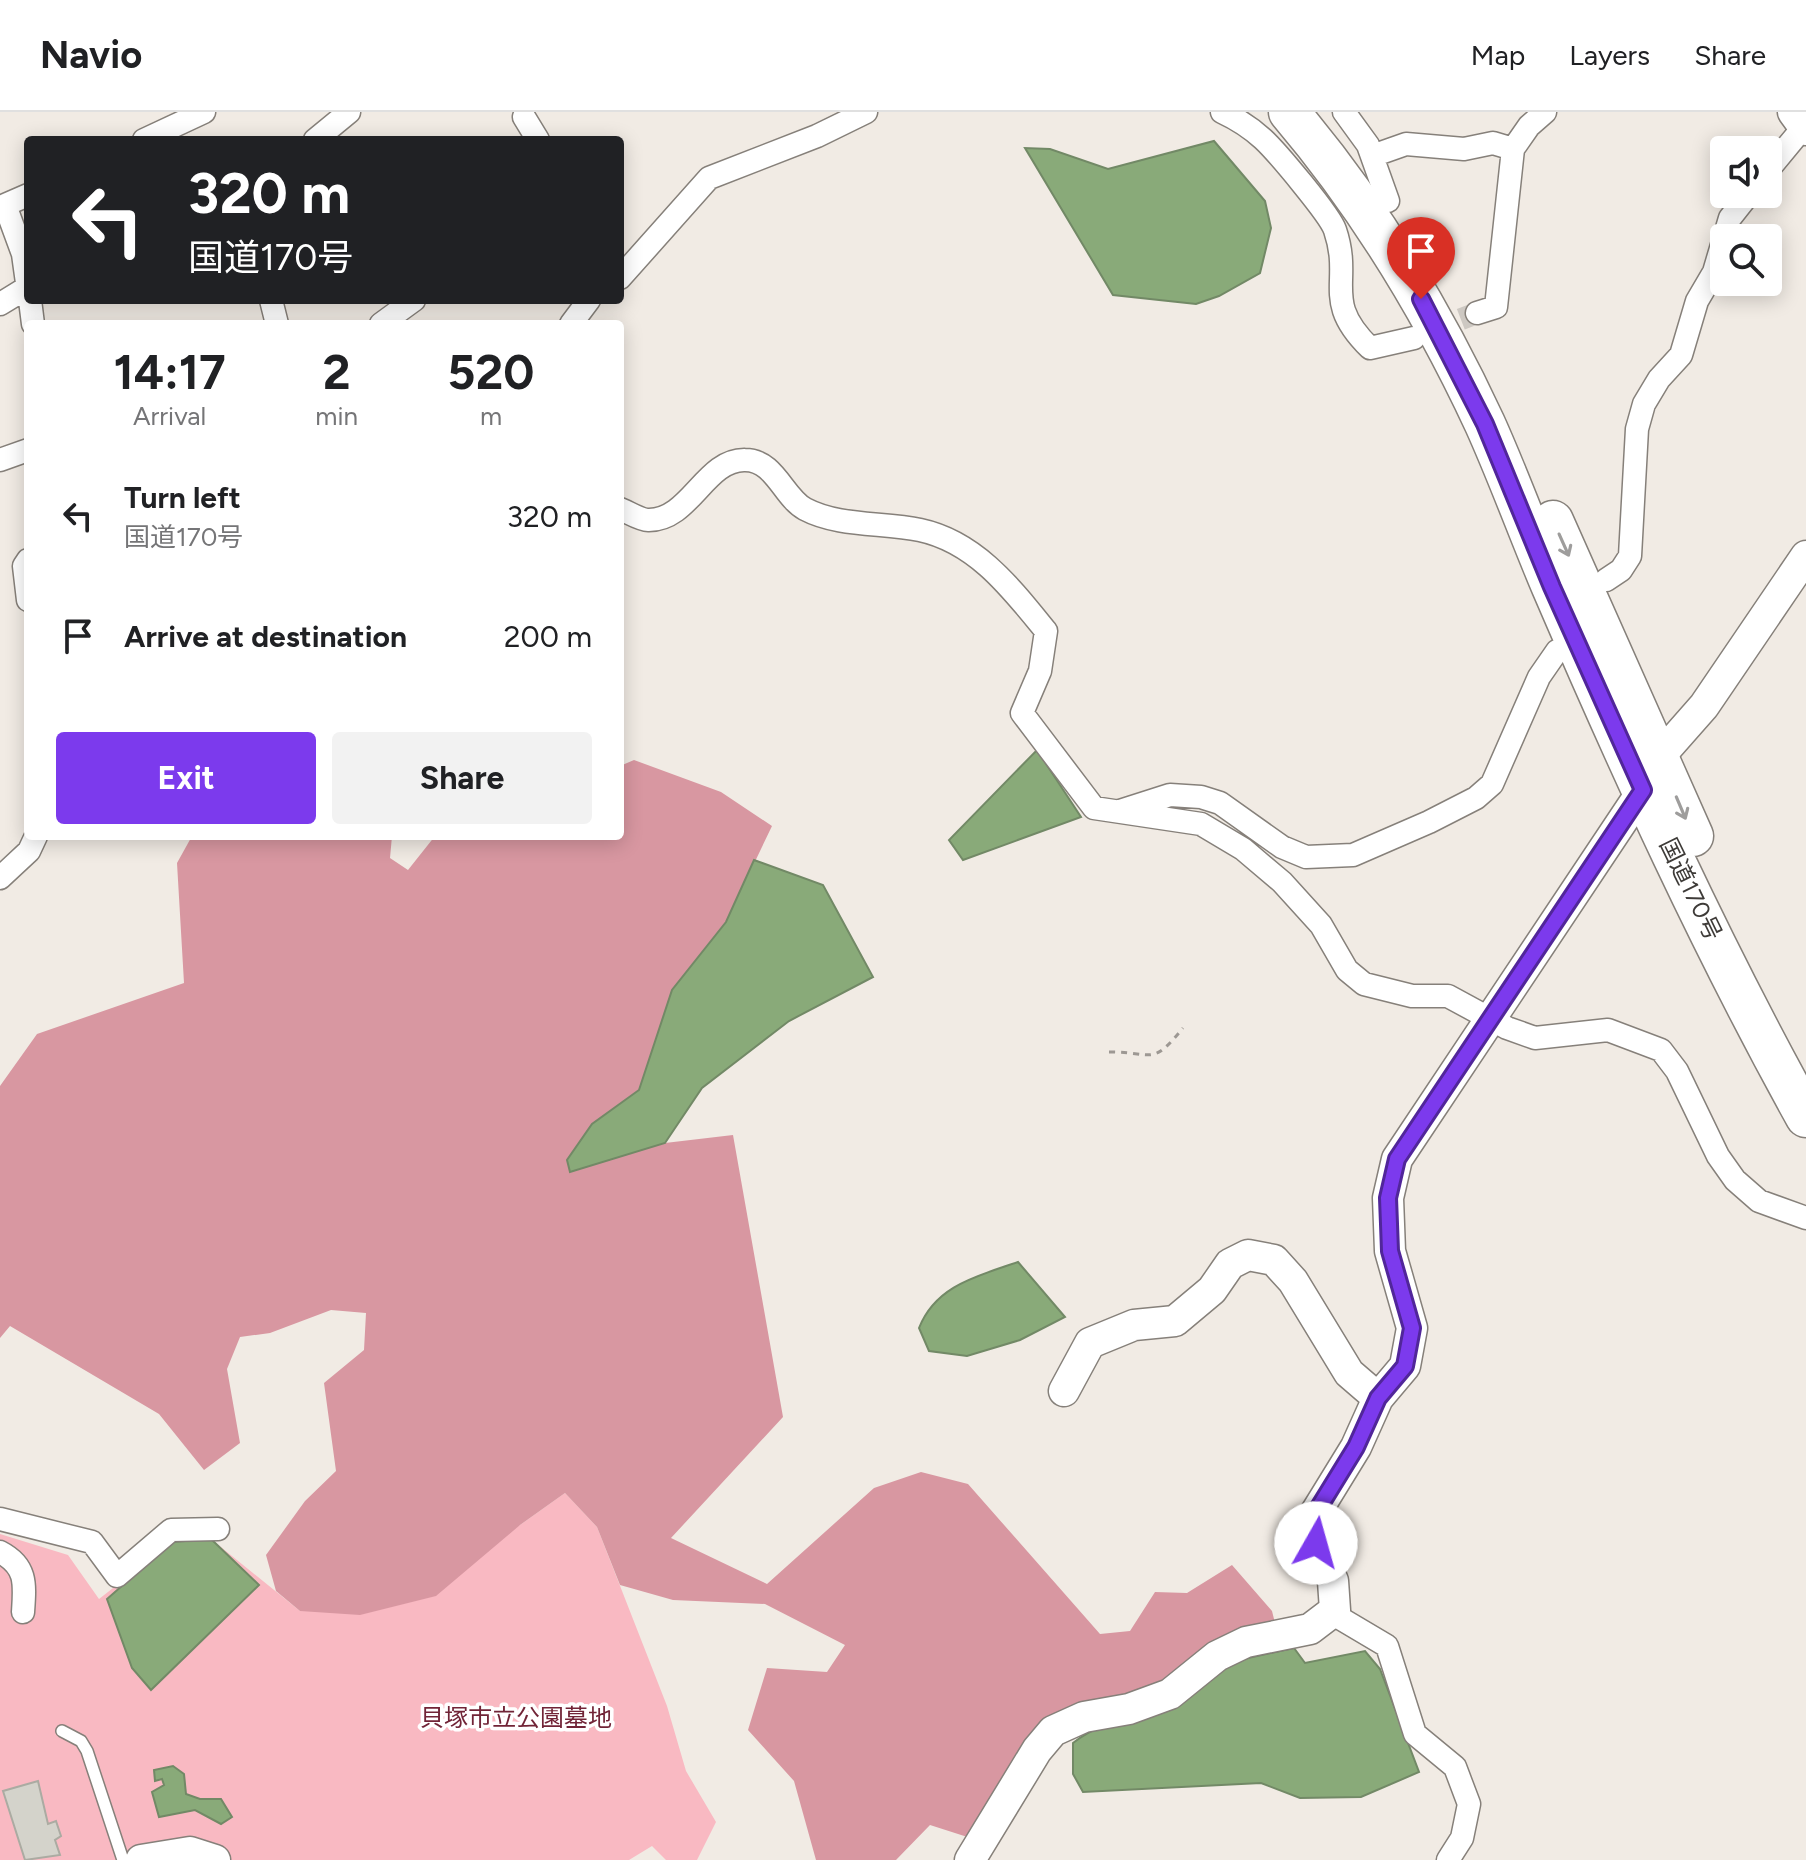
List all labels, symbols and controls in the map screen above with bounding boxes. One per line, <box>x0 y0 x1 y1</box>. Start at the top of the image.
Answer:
text: Navio <box>40 32 142 78</box>
text: Map <box>1471 38 1525 72</box>
text: Layers <box>1569 38 1650 72</box>
text: Share <box>1694 38 1766 72</box>
map controls <box>1710 136 1782 296</box>
button: sound <box>1710 136 1782 208</box>
text: 320 m <box>188 160 350 227</box>
icon: left <box>56 168 160 272</box>
pin <box>1387 217 1455 299</box>
button: search <box>1710 224 1782 296</box>
icon: arrive <box>1399 229 1443 273</box>
text: 国道170号 <box>188 236 353 279</box>
text: 14:17 <box>114 343 226 401</box>
text: 2 <box>323 343 351 401</box>
text: 520 <box>448 343 534 401</box>
text: Arrival <box>133 400 206 432</box>
text: min <box>315 400 358 432</box>
text: m <box>480 400 502 432</box>
text: Turn left <box>124 479 241 516</box>
icon: left <box>56 494 100 538</box>
text: 320 m <box>507 498 592 535</box>
text: 国道170号 <box>124 521 243 553</box>
one-way arrow <box>1557 533 1572 557</box>
icon: arrive <box>56 614 100 658</box>
text: Arrive at destination <box>124 618 407 655</box>
text: 200 m <box>504 618 592 655</box>
button: Exit <box>56 732 316 824</box>
button: Share <box>332 732 592 824</box>
one-way arrow <box>1675 795 1690 820</box>
street label: 国道170号 <box>1654 833 1728 945</box>
position arrow <box>1274 1501 1358 1585</box>
park label: 貝塚市立公園墓地 <box>420 1703 612 1732</box>

